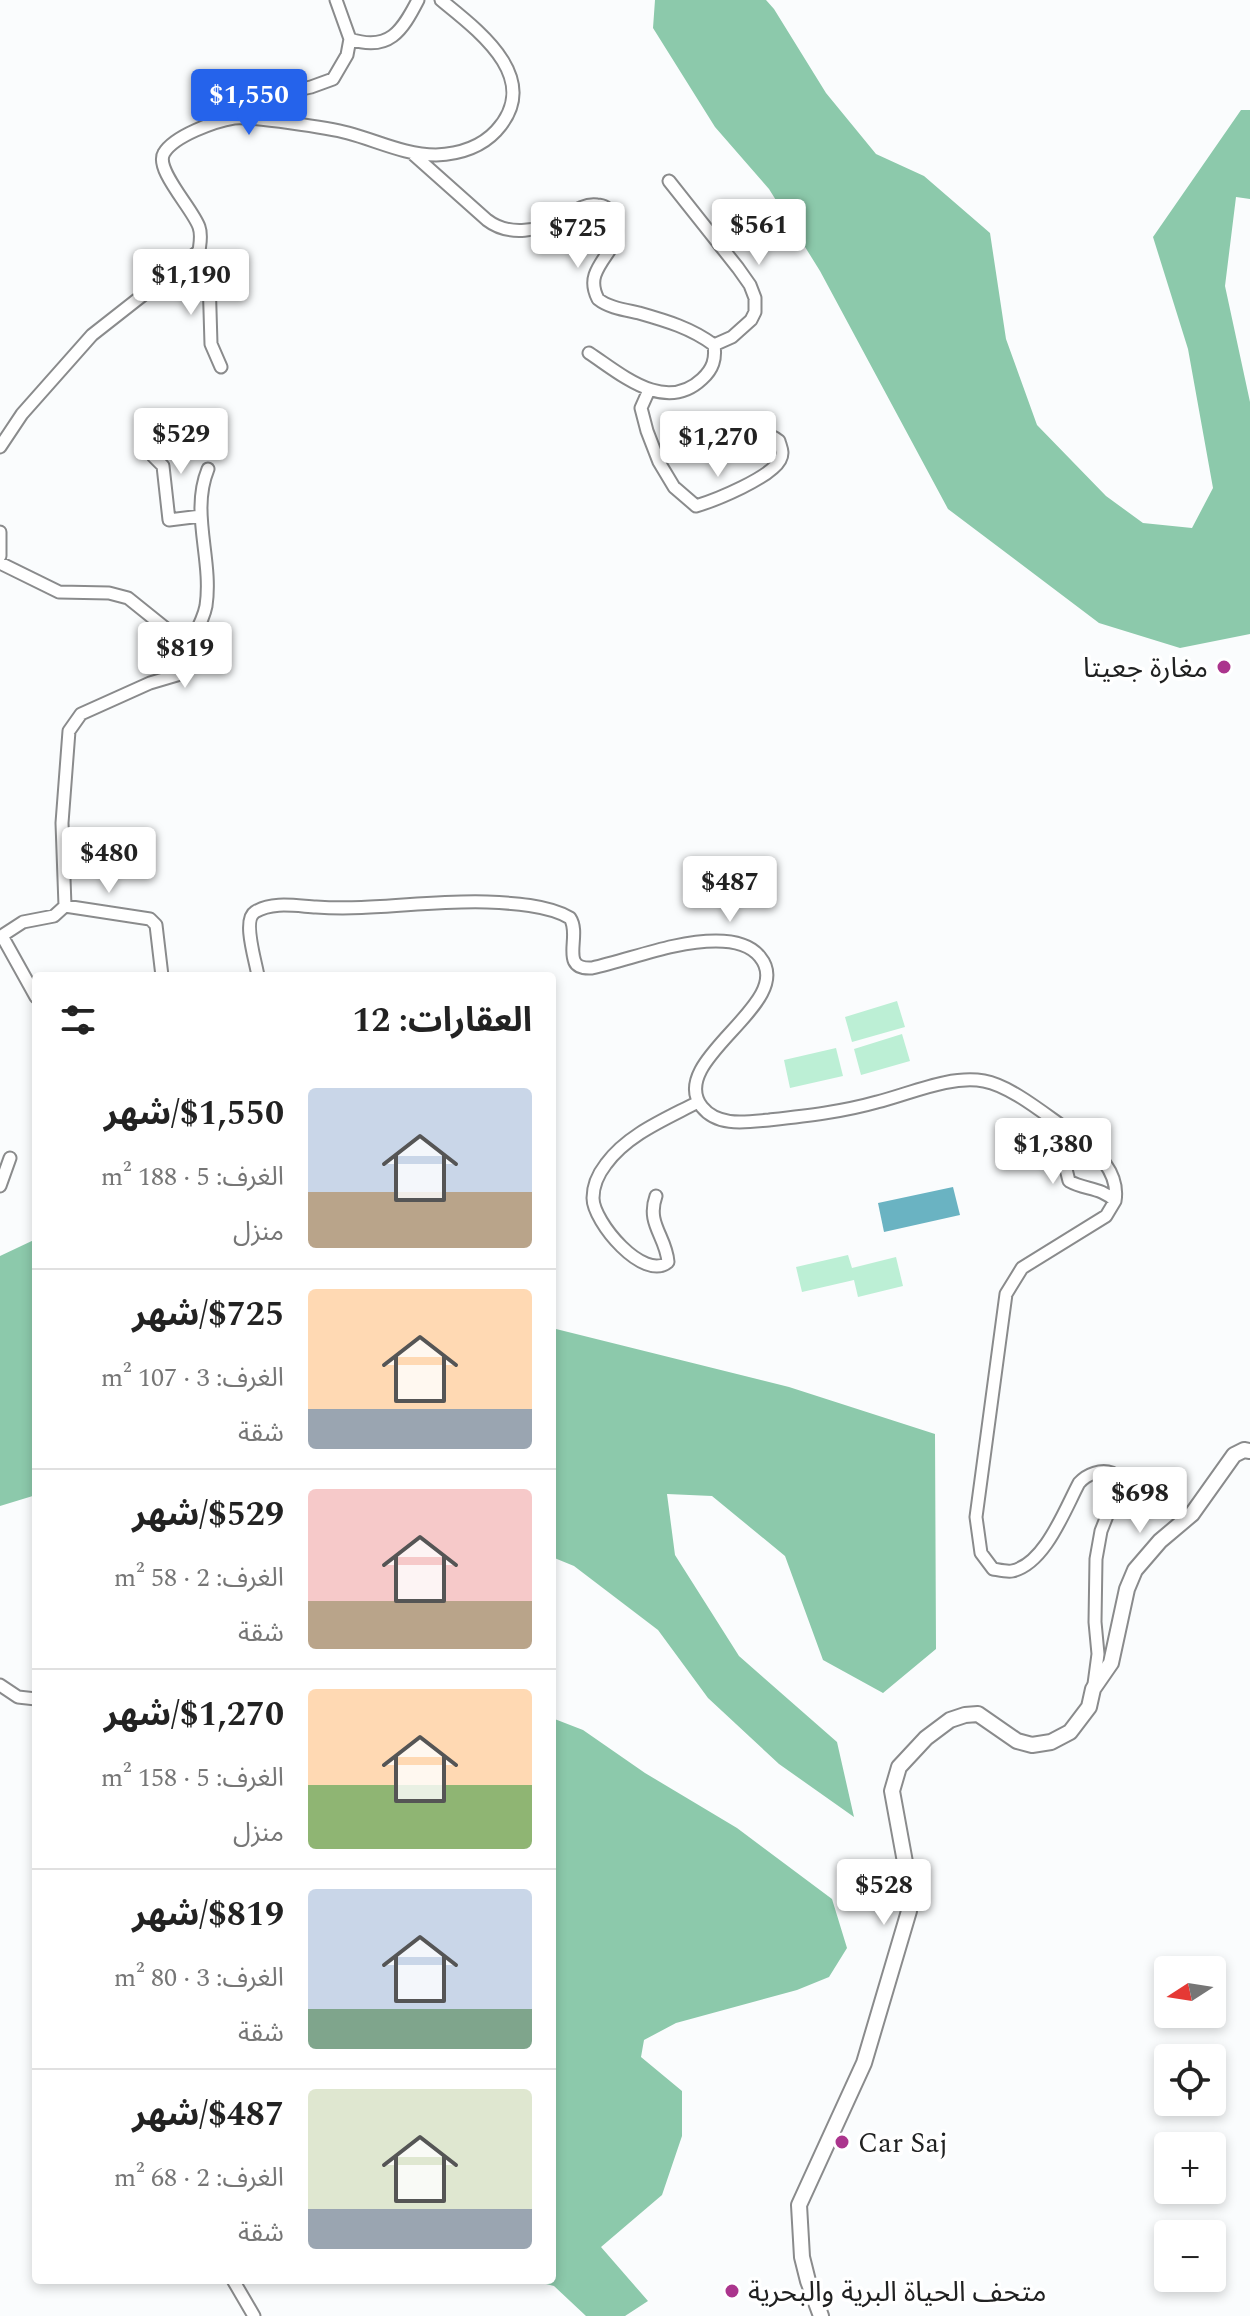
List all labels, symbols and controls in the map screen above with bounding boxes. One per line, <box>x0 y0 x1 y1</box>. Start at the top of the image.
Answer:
pin: $1,550 <box>184 69 314 137</box>
text: $1,550 <box>209 75 289 115</box>
pin: $561 <box>712 199 806 267</box>
pin: $725 <box>531 202 625 270</box>
text: $561 <box>730 205 788 245</box>
text: $725 <box>549 208 607 248</box>
pin: $1,190 <box>126 249 256 317</box>
text: $1,190 <box>151 255 231 295</box>
pin: $529 <box>134 408 228 476</box>
pin: $1,270 <box>653 411 783 479</box>
text: $529 <box>152 414 210 454</box>
text: $1,270 <box>678 417 758 457</box>
pin: $819 <box>138 622 232 690</box>
text: $819 <box>156 628 214 668</box>
place label: مغارة جعيتا <box>1083 647 1208 690</box>
marker: مغارة جعيتا <box>1215 658 1233 676</box>
pin: $480 <box>62 827 156 895</box>
text: $480 <box>80 833 138 873</box>
pin: $487 <box>683 856 777 924</box>
text: $487 <box>701 862 759 902</box>
text: العقارات: 12 <box>352 995 532 1047</box>
icon: filters <box>56 998 100 1042</box>
text: $1,550/شهر <box>104 1088 284 1140</box>
pin: $1,380 <box>988 1118 1118 1186</box>
icon: home <box>372 1120 468 1216</box>
text: $1,380 <box>1013 1124 1093 1164</box>
text: الغرف: 5 · 188 m² <box>101 1157 284 1197</box>
text: منزل <box>233 1212 284 1252</box>
text: $725/شهر <box>132 1289 284 1341</box>
icon: home <box>372 1321 468 1417</box>
text: الغرف: 3 · 107 m² <box>101 1358 284 1398</box>
text: شقة <box>238 1413 284 1453</box>
pin: $698 <box>1093 1467 1187 1535</box>
text: $698 <box>1111 1473 1169 1513</box>
text: $529/شهر <box>132 1489 284 1541</box>
icon: home <box>372 1521 468 1617</box>
text: الغرف: 2 · 58 m² <box>114 1558 284 1598</box>
text: شقة <box>238 1613 284 1653</box>
text: $1,270/شهر <box>104 1689 284 1741</box>
icon: home <box>372 1721 468 1817</box>
text: الغرف: 5 · 158 m² <box>101 1758 284 1798</box>
text: منزل <box>233 1813 284 1853</box>
pin: $528 <box>837 1859 931 1927</box>
text: $528 <box>855 1865 913 1905</box>
text: $819/شهر <box>132 1889 284 1941</box>
icon: home <box>372 1921 468 2017</box>
north arrow <box>1154 1956 1226 2028</box>
map controls <box>1154 1956 1226 2292</box>
text: الغرف: 3 · 80 m² <box>114 1958 284 1998</box>
text: شقة <box>238 2013 284 2053</box>
button: locate <box>1154 2044 1226 2116</box>
text: $487/شهر <box>132 2089 284 2141</box>
icon: home <box>372 2121 468 2217</box>
place label: Car Saj <box>858 2122 948 2165</box>
button: + <box>1154 2132 1226 2204</box>
marker: Car Saj <box>833 2133 851 2151</box>
text: الغرف: 2 · 68 m² <box>114 2158 284 2198</box>
text: شقة <box>238 2213 284 2253</box>
button: − <box>1154 2220 1226 2292</box>
place label: متحف الحياة البرية والبحرية <box>748 2271 1046 2314</box>
marker: متحف الحياة البرية والبحرية <box>723 2282 741 2300</box>

